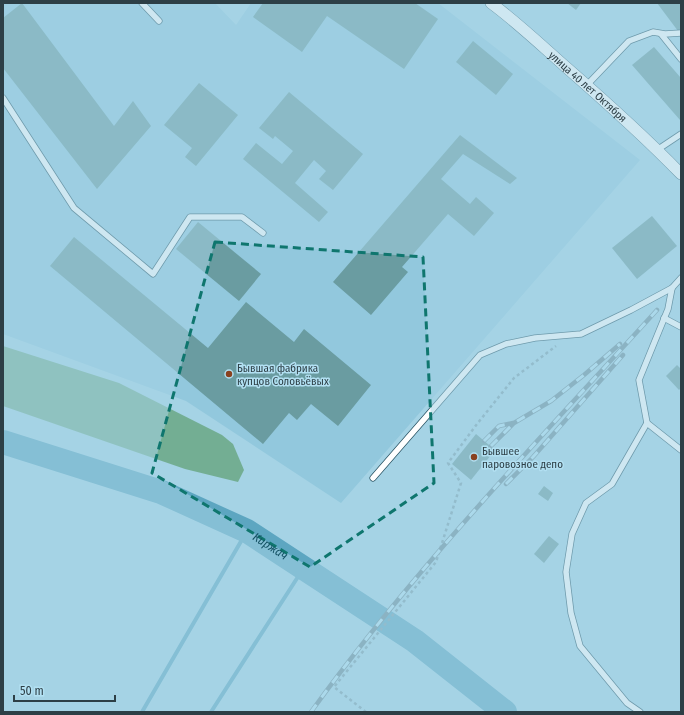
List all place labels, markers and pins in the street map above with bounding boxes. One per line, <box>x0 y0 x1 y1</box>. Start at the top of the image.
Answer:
place label: Бывшая фабрика купцов Соловьёвых <box>237 362 329 388</box>
marker: Бывшая фабрика купцов Соловьёвых <box>224 369 234 379</box>
place label: Бывшее паровозное депо <box>482 445 563 471</box>
marker: Бывшее паровозное депо <box>469 452 479 462</box>

